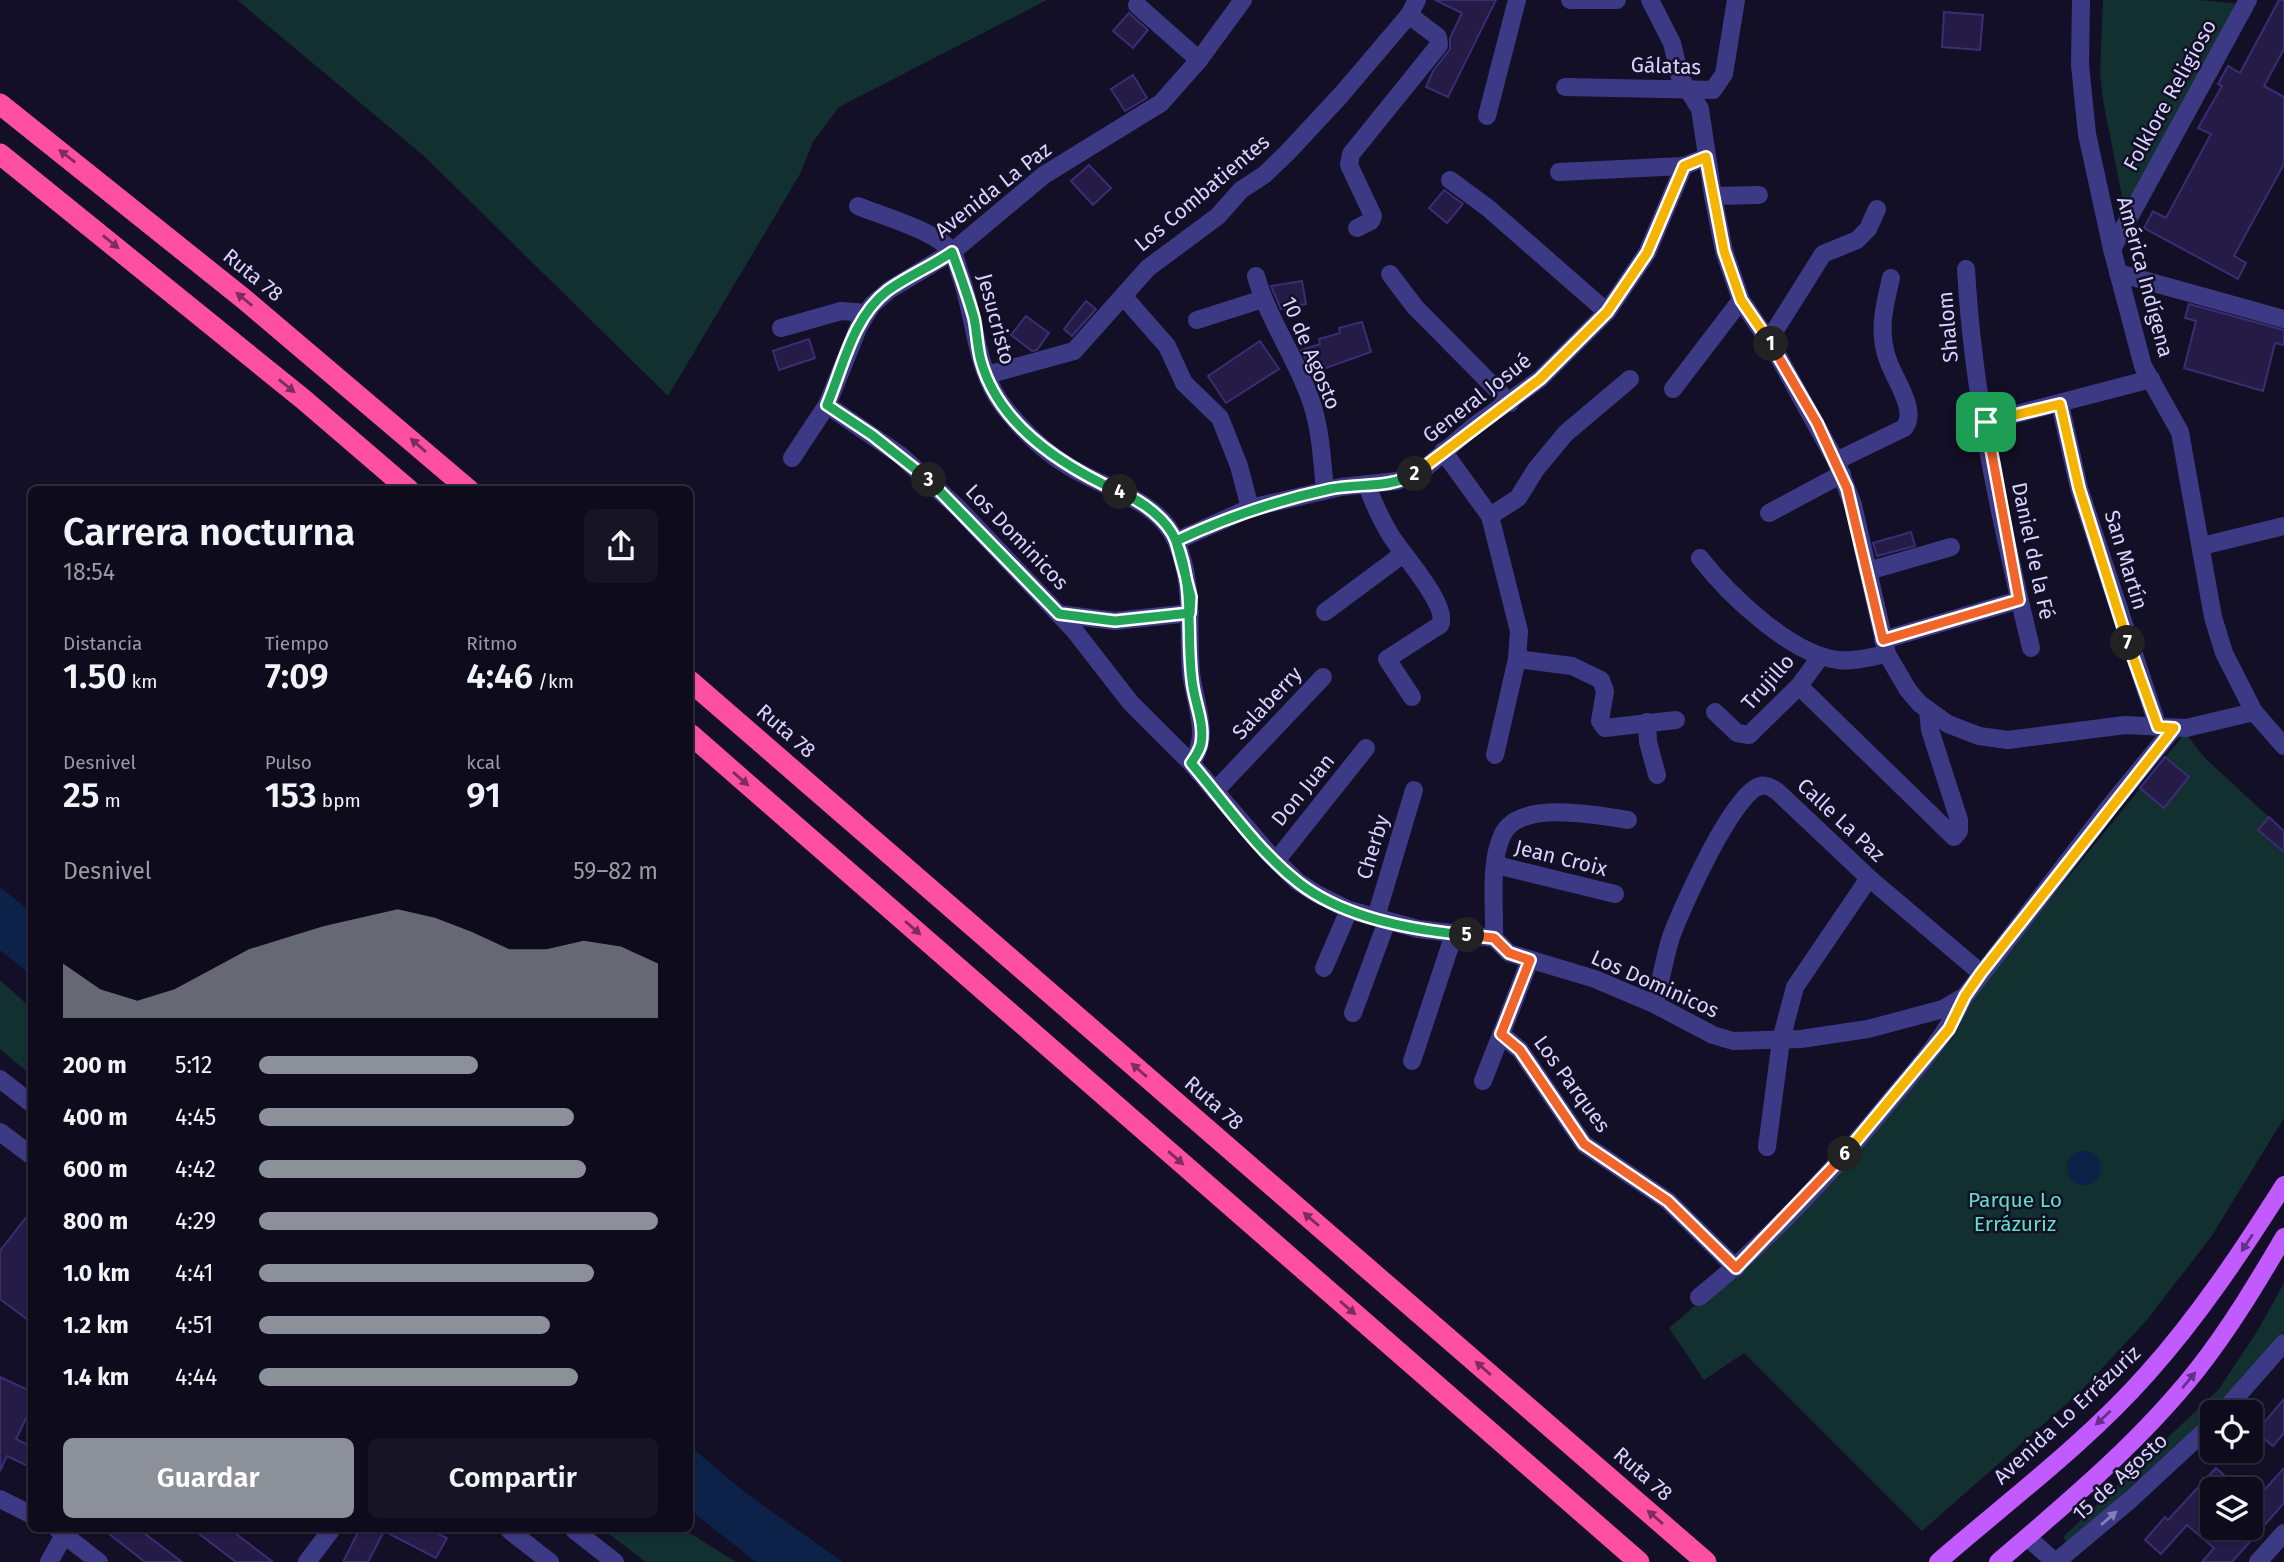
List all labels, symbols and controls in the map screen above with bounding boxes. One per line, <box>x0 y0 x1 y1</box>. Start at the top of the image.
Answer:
street label: Folklore Religioso <box>2118 15 2222 175</box>
street label: Gálatas <box>1630 52 1702 80</box>
street label: Los Combatientes <box>1129 129 1275 257</box>
street label: Avenida La Paz <box>930 137 1056 243</box>
one-way arrow <box>58 149 76 164</box>
street label: América Indígena <box>2111 194 2179 360</box>
one-way arrow <box>103 234 120 249</box>
street label: Ruta 78 <box>218 243 288 307</box>
street label: Jesucristo <box>971 271 1021 367</box>
street label: Shalom <box>1932 290 1964 364</box>
one-way arrow <box>235 291 253 306</box>
street label: 10 de Agosto <box>1276 293 1346 413</box>
pin: 1 <box>1754 326 1788 362</box>
text: 1 <box>1766 332 1775 355</box>
street label: General Josué <box>1417 347 1537 449</box>
one-way arrow <box>279 378 296 393</box>
pin <box>1956 392 2016 452</box>
icon: arrive <box>1967 403 2005 441</box>
one-way arrow <box>409 438 426 453</box>
pin: 2 <box>1398 456 1432 491</box>
pin: 3 <box>912 462 946 498</box>
text: 2 <box>1410 462 1419 485</box>
text: 3 <box>924 468 933 491</box>
pin: 4 <box>1102 475 1138 510</box>
street label: Los Dominicos <box>960 479 1074 596</box>
text: 4 <box>1114 480 1125 503</box>
street label: Daniel de la Fé <box>2006 480 2060 622</box>
street label: San Martín <box>2099 507 2153 613</box>
text: Carrera nocturna <box>63 509 355 555</box>
button: share <box>584 509 658 583</box>
text: 18:54 <box>63 558 115 586</box>
pin: 7 <box>2110 626 2146 660</box>
text: 7 <box>2123 631 2132 654</box>
text: Distancia <box>63 632 142 655</box>
text: Tiempo <box>265 632 329 655</box>
text: Ritmo <box>466 632 517 655</box>
street label: Trujillo <box>1736 648 1800 716</box>
text: 1.50 <box>63 655 126 697</box>
text: 7:09 <box>265 655 328 697</box>
text: 4:46 <box>466 655 533 697</box>
street label: Salaberry <box>1227 661 1308 745</box>
text: km <box>126 670 157 693</box>
text: /km <box>533 670 574 693</box>
street label: Ruta 78 <box>751 698 821 764</box>
street label: Don Juan <box>1266 748 1340 832</box>
text: Desnivel <box>63 751 136 774</box>
text: Pulso <box>265 751 312 774</box>
text: kcal <box>466 751 501 774</box>
one-way arrow <box>732 771 750 787</box>
street label: Calle La Paz <box>1792 773 1890 867</box>
text: 25 <box>63 774 99 816</box>
text: 153 <box>265 774 317 816</box>
text: 91 <box>466 774 501 816</box>
text: m <box>99 789 121 812</box>
text: bpm <box>317 789 361 812</box>
street label: Cherby <box>1351 811 1395 882</box>
street label: Jean Croix <box>1512 834 1611 882</box>
text: Desnivel <box>63 857 152 885</box>
text: 59–82 m <box>573 857 658 885</box>
pin: 5 <box>1450 918 1484 953</box>
one-way arrow <box>904 920 921 935</box>
text: 5 <box>1461 923 1472 946</box>
street label: Los Dominicos <box>1587 944 1723 1024</box>
street label: Los Parques <box>1528 1030 1616 1138</box>
text: 200 m <box>63 1051 127 1079</box>
text: 5:12 <box>175 1051 212 1079</box>
one-way arrow <box>1130 1062 1148 1078</box>
street label: Ruta 78 <box>1179 1070 1249 1136</box>
text: 400 m <box>63 1103 128 1131</box>
text: 4:45 <box>175 1103 216 1131</box>
pin: 6 <box>1828 1136 1862 1172</box>
text: 6 <box>1839 1142 1850 1165</box>
one-way arrow <box>1168 1150 1185 1165</box>
text: 600 m <box>63 1155 128 1183</box>
text: 4:42 <box>175 1155 216 1183</box>
park label: Parque Lo Errázuriz <box>1968 1187 2062 1237</box>
text: 800 m <box>63 1207 128 1235</box>
text: 4:29 <box>175 1207 216 1235</box>
one-way arrow <box>1302 1211 1320 1227</box>
one-way arrow <box>2241 1233 2254 1252</box>
text: 1.0 km <box>63 1259 130 1287</box>
text: 4:41 <box>175 1259 214 1287</box>
one-way arrow <box>1339 1300 1356 1315</box>
text: 1.2 km <box>63 1311 129 1339</box>
text: 4:51 <box>175 1311 213 1339</box>
street label: Avenida Lo Errázuriz <box>1988 1340 2146 1490</box>
one-way arrow <box>1474 1360 1492 1376</box>
text: 1.4 km <box>63 1363 129 1391</box>
text: 4:44 <box>175 1363 217 1391</box>
one-way arrow <box>2181 1371 2196 1388</box>
map controls <box>2200 1400 2263 1540</box>
button: locate <box>2200 1400 2263 1463</box>
one-way arrow <box>2094 1410 2112 1426</box>
street label: 15 de Agosto <box>2067 1428 2173 1526</box>
button: Guardar <box>63 1438 354 1518</box>
button: Compartir <box>368 1438 658 1518</box>
street label: Ruta 78 <box>1608 1441 1678 1507</box>
button: layers <box>2200 1477 2263 1540</box>
one-way arrow <box>1646 1509 1664 1525</box>
one-way arrow <box>2100 1511 2117 1526</box>

